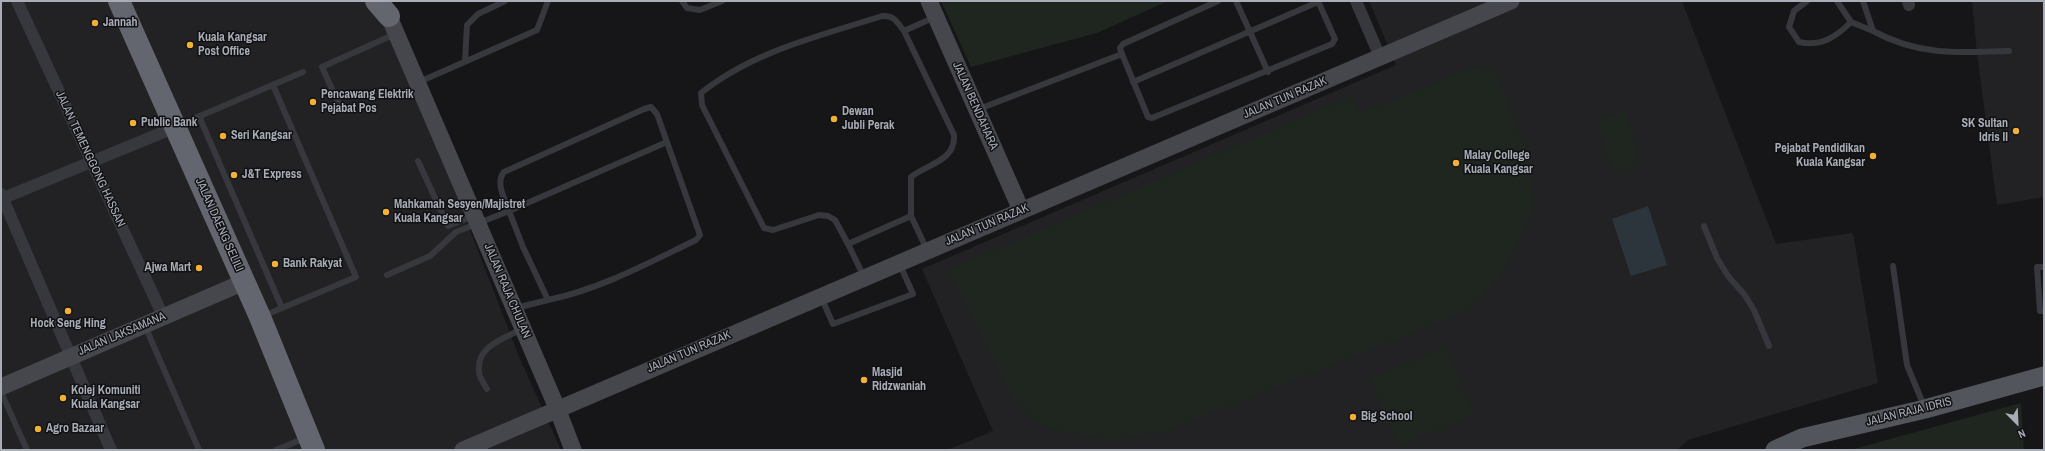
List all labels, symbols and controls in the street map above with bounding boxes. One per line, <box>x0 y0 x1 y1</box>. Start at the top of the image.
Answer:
place label: Jannah <box>103 16 137 30</box>
marker: Jannah <box>90 18 100 28</box>
place label: Kuala Kangsar Post Office <box>198 31 267 59</box>
marker: Kuala Kangsar Post Office <box>185 40 195 50</box>
street label: JALAN BENDAHARA <box>949 60 1001 152</box>
street label: JALAN TUN RAZAK <box>1241 74 1329 122</box>
place label: Pencawang Elektrik Pejabat Pos <box>321 88 413 116</box>
street label: JALAN TEMENGGONG HASSAN <box>52 89 128 229</box>
marker: Pencawang Elektrik Pejabat Pos <box>308 97 318 107</box>
place label: Dewan Jubli Perak <box>842 105 895 133</box>
marker: Dewan Jubli Perak <box>829 114 839 124</box>
place label: Public Bank <box>141 116 197 130</box>
place label: SK Sultan Idris II <box>1962 117 2008 145</box>
marker: Public Bank <box>128 118 138 128</box>
marker: SK Sultan Idris II <box>2011 126 2021 136</box>
place label: Seri Kangsar <box>231 129 292 143</box>
marker: Seri Kangsar <box>218 131 228 141</box>
place label: Pejabat Pendidikan Kuala Kangsar <box>1775 142 1865 170</box>
place label: Malay College Kuala Kangsar <box>1464 149 1533 177</box>
marker: Pejabat Pendidikan Kuala Kangsar <box>1868 151 1878 161</box>
marker: Malay College Kuala Kangsar <box>1451 158 1461 168</box>
place label: J&T Express <box>242 168 302 182</box>
marker: J&T Express <box>229 170 239 180</box>
street label: JALAN DAENG SELILI <box>192 176 246 274</box>
place label: Mahkamah Sesyen/Majistret Kuala Kangsar <box>394 198 525 226</box>
street label: JALAN TUN RAZAK <box>943 201 1031 249</box>
marker: Mahkamah Sesyen/Majistret Kuala Kangsar <box>381 207 391 217</box>
street label: JALAN RAJA CHULAN <box>481 241 533 341</box>
place label: Bank Rakyat <box>283 257 342 271</box>
marker: Bank Rakyat <box>270 259 280 269</box>
place label: Ajwa Mart <box>145 261 191 275</box>
marker: Ajwa Mart <box>194 263 204 273</box>
marker: Hock Seng Hing <box>63 306 73 316</box>
street label: JALAN LAKSAMANA <box>76 309 168 359</box>
place label: Hock Seng Hing <box>30 317 106 331</box>
street label: JALAN TUN RAZAK <box>645 328 733 376</box>
place label: Masjid Ridzwaniah <box>872 366 926 394</box>
marker: Masjid Ridzwaniah <box>859 375 869 385</box>
place label: Kolej Komuniti Kuala Kangsar <box>71 384 140 412</box>
marker: Kolej Komuniti Kuala Kangsar <box>58 393 68 403</box>
street label: JALAN RAJA IDRIS <box>1865 394 1953 430</box>
north arrow <box>1997 403 2037 443</box>
place label: Big School <box>1361 410 1412 424</box>
marker: Big School <box>1348 412 1358 422</box>
place label: Agro Bazaar <box>46 422 104 436</box>
marker: Agro Bazaar <box>33 424 43 434</box>
text: N <box>2016 426 2028 442</box>

